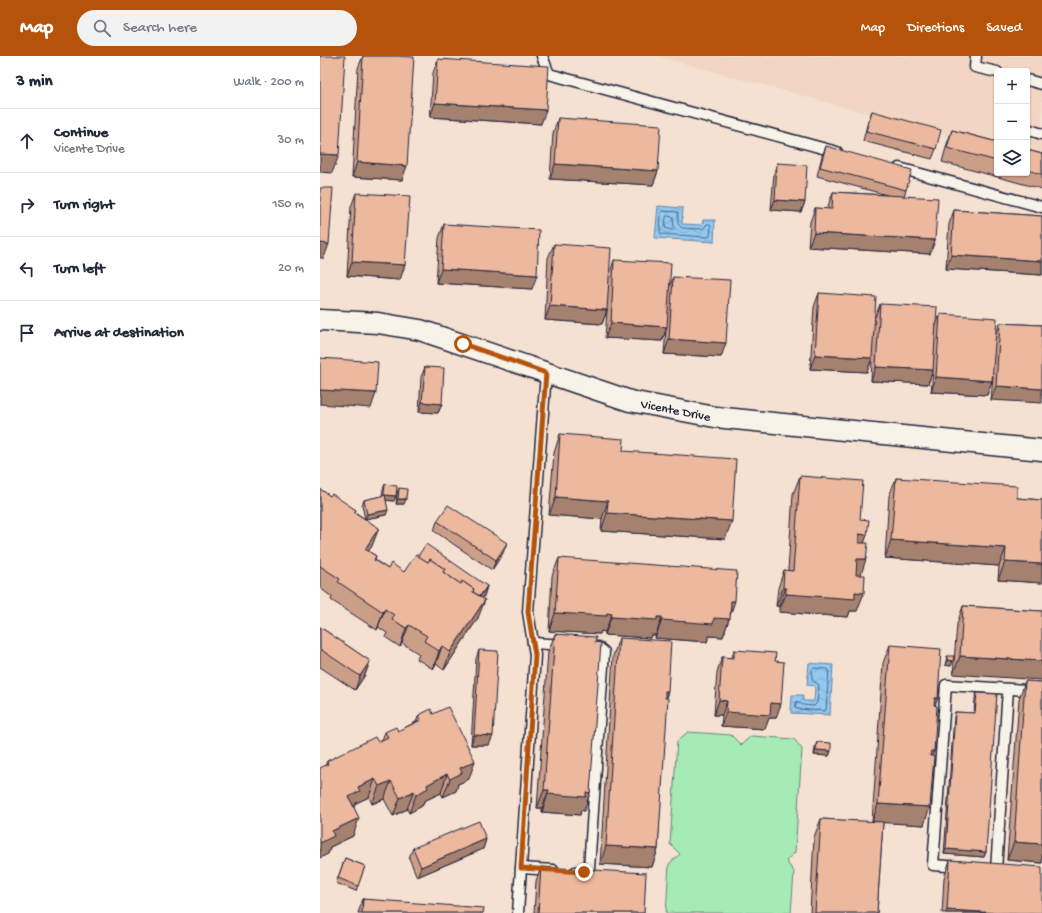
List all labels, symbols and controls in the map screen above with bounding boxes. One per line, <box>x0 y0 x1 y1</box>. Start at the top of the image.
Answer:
search box <box>77 10 357 46</box>
text: Map <box>20 17 53 40</box>
icon: search <box>91 17 113 39</box>
text: Search here <box>123 19 197 37</box>
text: Map <box>861 20 885 37</box>
text: Directions <box>907 20 964 37</box>
text: Saved <box>986 20 1022 37</box>
map controls <box>994 68 1030 176</box>
button: + <box>994 68 1030 104</box>
text: 3 min <box>16 72 53 92</box>
text: Walk · 200 m <box>233 75 304 90</box>
button: − <box>994 104 1030 140</box>
text: Continue <box>54 124 108 142</box>
icon: ahead <box>16 130 38 152</box>
text: 30 m <box>278 133 304 148</box>
button: layers <box>994 140 1030 176</box>
text: Vicente Drive <box>54 142 125 157</box>
icon: right <box>16 194 38 216</box>
text: Turn right <box>54 196 114 214</box>
text: 150 m <box>272 197 304 212</box>
icon: left <box>16 258 38 280</box>
text: Turn left <box>54 260 105 278</box>
text: 20 m <box>278 261 304 276</box>
icon: arrive <box>16 322 38 344</box>
text: Arrive at destination <box>54 324 184 342</box>
route start <box>454 335 472 353</box>
street label: Vicente Drive <box>638 397 712 426</box>
route end <box>575 863 593 881</box>

